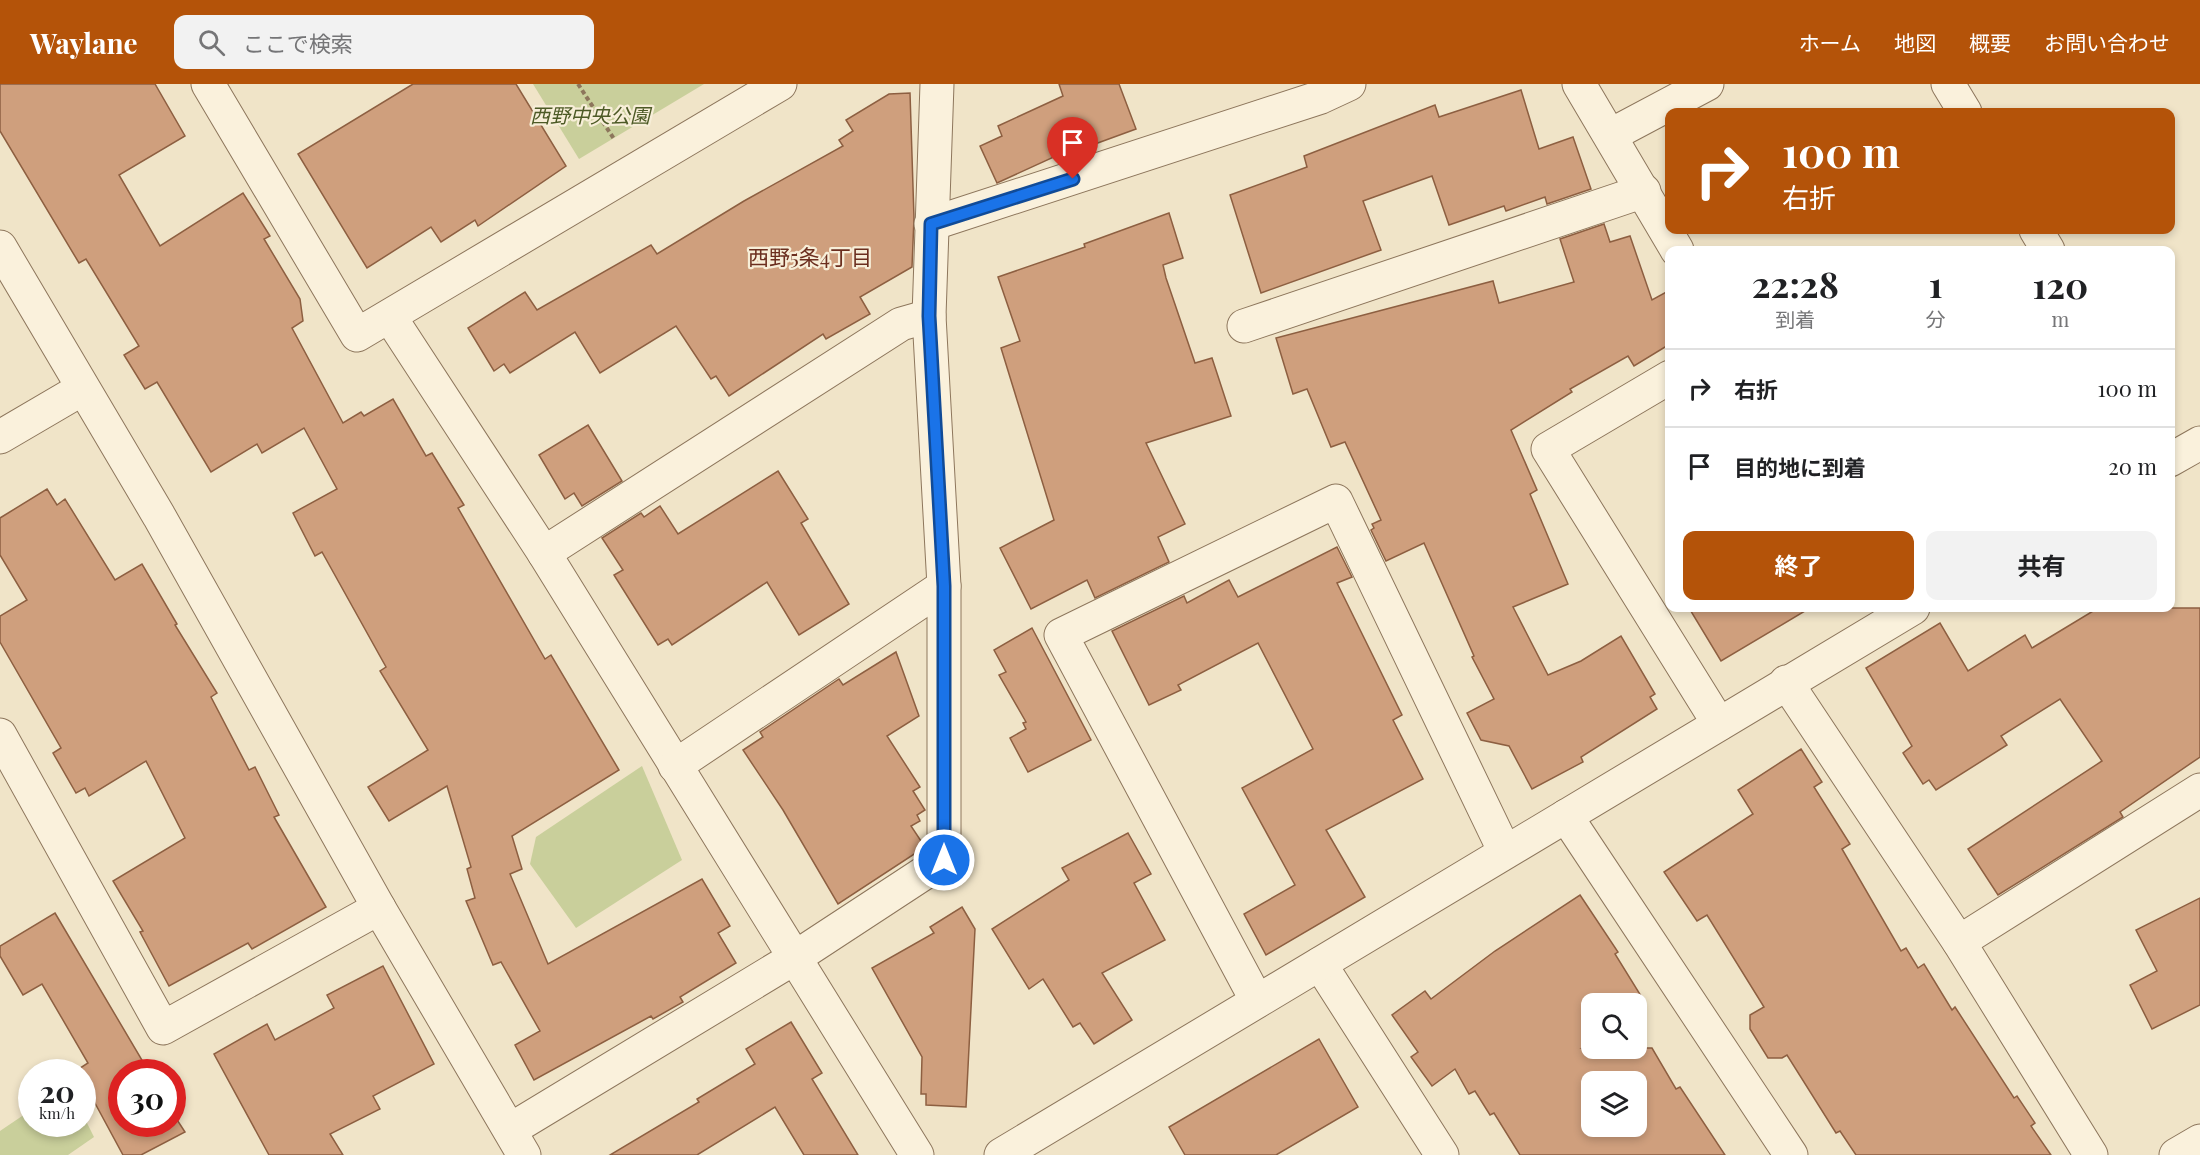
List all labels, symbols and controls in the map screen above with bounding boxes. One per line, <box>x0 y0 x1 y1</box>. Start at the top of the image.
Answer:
search box <box>174 15 594 69</box>
text: Waylane <box>30 24 138 61</box>
icon: search <box>195 26 228 59</box>
text: ここで検索 <box>243 28 353 58</box>
text: ホーム <box>1799 28 1861 56</box>
text: 地図 <box>1894 28 1936 56</box>
text: 概要 <box>1969 28 2011 56</box>
text: お問い合わせ <box>2044 28 2170 56</box>
park label: 西野中央公園 <box>530 101 653 128</box>
pin <box>1047 117 1098 179</box>
text: 100 m <box>1782 123 1900 179</box>
icon: arrive <box>1056 126 1089 159</box>
icon: right <box>1683 132 1761 210</box>
text: 右折 <box>1782 179 1836 215</box>
district label: 西野5条4丁目 <box>748 242 872 270</box>
text: 22:28 <box>1752 259 1839 307</box>
text: 1 <box>1929 259 1943 307</box>
text: 120 <box>2032 260 2088 308</box>
text: 到着 <box>1775 305 1815 332</box>
text: 分 <box>1926 305 1946 332</box>
text: m <box>2051 305 2069 332</box>
icon: right <box>1683 372 1716 405</box>
text: 100 m <box>2097 373 2157 403</box>
text: 右折 <box>1734 374 1778 404</box>
icon: arrive <box>1683 450 1716 483</box>
text: 20 m <box>2108 451 2157 481</box>
text: 目的地に到着 <box>1734 452 1866 482</box>
button: 終了 <box>1683 531 1914 600</box>
button: 共有 <box>1926 531 2157 600</box>
position arrow <box>912 828 976 892</box>
map controls <box>1581 993 1647 1137</box>
button: search <box>1581 993 1647 1059</box>
speed limit sign: 30 <box>108 1059 186 1137</box>
text: 20 <box>39 1071 75 1111</box>
button: layers <box>1581 1071 1647 1137</box>
text: km/h <box>39 1103 75 1123</box>

